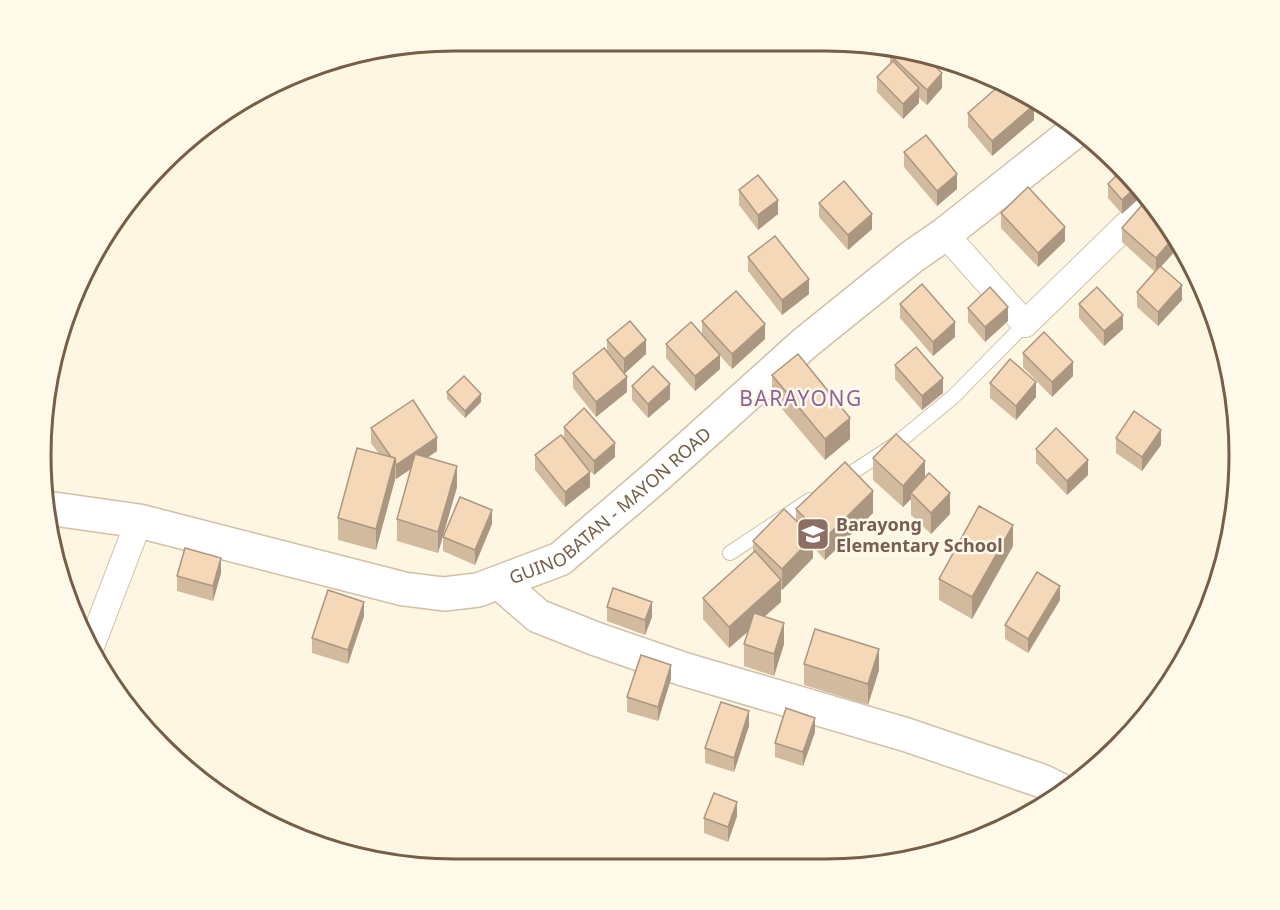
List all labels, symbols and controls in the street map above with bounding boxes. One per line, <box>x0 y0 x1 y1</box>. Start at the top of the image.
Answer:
district label: BARAYONG <box>739 384 863 412</box>
street label: GUINOBATAN - MAYON ROAD <box>506 421 716 589</box>
place label: Barayong Elementary School <box>836 512 1003 557</box>
school or university icon: Barayong Elementary School <box>795 516 831 552</box>

